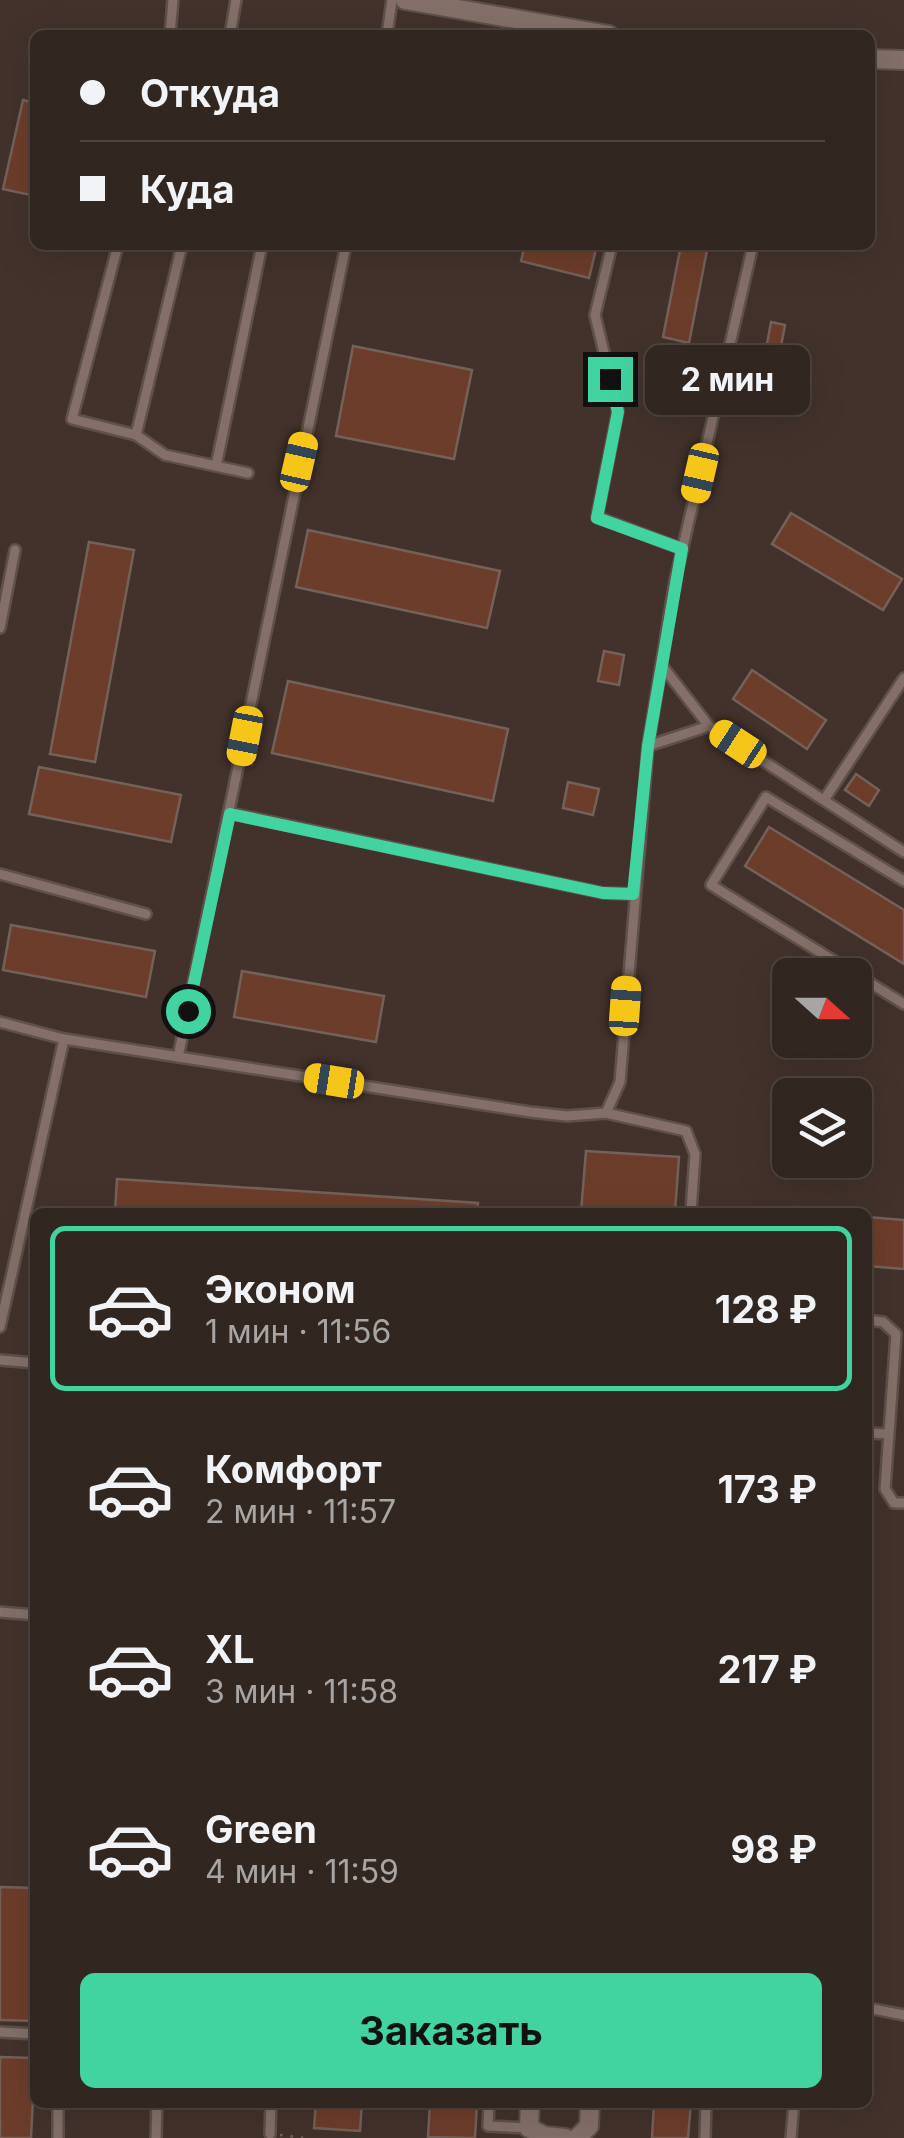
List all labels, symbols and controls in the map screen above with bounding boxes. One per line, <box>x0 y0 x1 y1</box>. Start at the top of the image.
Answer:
text: Откуда <box>140 70 280 116</box>
text: Куда <box>140 166 234 212</box>
callout: 2 мин <box>645 344 810 414</box>
route end <box>588 357 633 402</box>
text: 2 мин <box>681 360 774 399</box>
car <box>278 429 320 495</box>
car <box>679 440 721 506</box>
car <box>225 704 265 768</box>
car <box>705 715 771 773</box>
north arrow <box>772 958 872 1058</box>
map controls <box>772 958 872 1178</box>
car <box>608 975 642 1037</box>
route start <box>166 989 211 1034</box>
car <box>302 1061 366 1101</box>
button: layers <box>772 1078 872 1178</box>
icon: car <box>85 1264 175 1354</box>
text: Эконом <box>205 1266 356 1312</box>
text: 128 ₽ <box>715 1286 817 1332</box>
text: 1 мин · 11:56 <box>205 1312 391 1351</box>
icon: car <box>85 1444 175 1534</box>
text: Комфорт <box>205 1446 382 1492</box>
text: 173 ₽ <box>717 1466 817 1512</box>
text: 2 мин · 11:57 <box>205 1492 396 1531</box>
icon: car <box>85 1624 175 1714</box>
text: XL <box>205 1626 255 1672</box>
text: 217 ₽ <box>717 1646 817 1692</box>
text: 3 мин · 11:58 <box>205 1672 398 1711</box>
icon: car <box>85 1804 175 1894</box>
text: Green <box>205 1806 317 1852</box>
text: 98 ₽ <box>730 1826 817 1872</box>
text: 4 мин · 11:59 <box>205 1852 399 1891</box>
button: Заказать <box>80 1973 822 2088</box>

